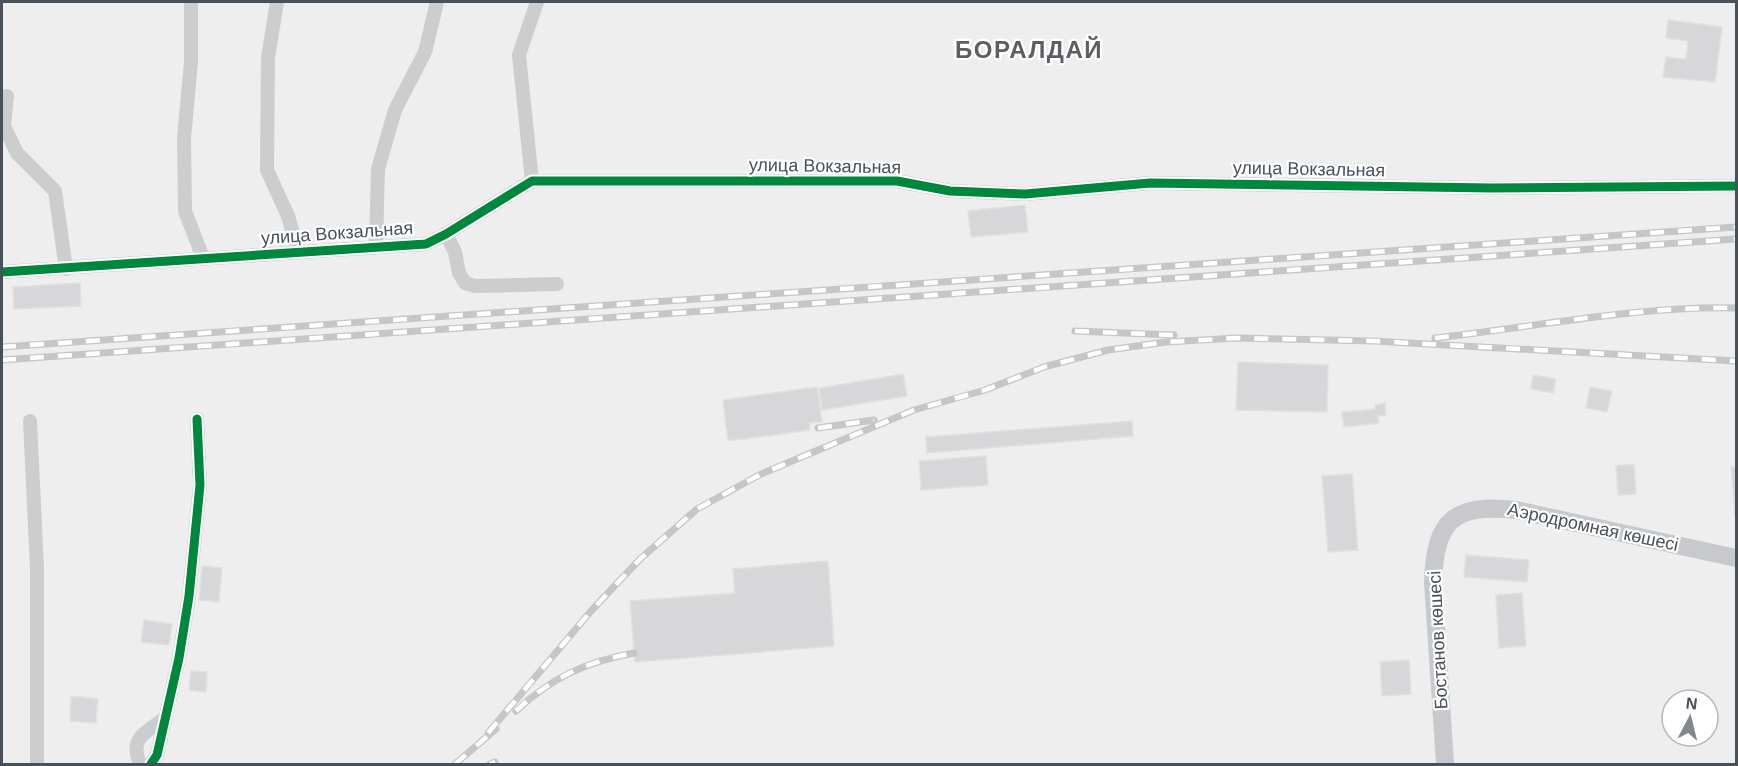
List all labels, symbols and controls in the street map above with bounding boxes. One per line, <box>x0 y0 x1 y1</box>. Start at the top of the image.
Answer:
district label: БОРАЛДАЙ <box>955 36 1103 63</box>
street label: улица Вокзальная <box>749 155 901 177</box>
street label: улица Вокзальная <box>1233 158 1385 180</box>
street label: улица Вокзальная <box>260 218 414 248</box>
street label: Аэродромная көшесі <box>1506 499 1680 555</box>
street label: Бостанов көшесі <box>1424 570 1452 710</box>
north arrow <box>1660 688 1720 748</box>
text: N <box>1685 694 1699 713</box>

